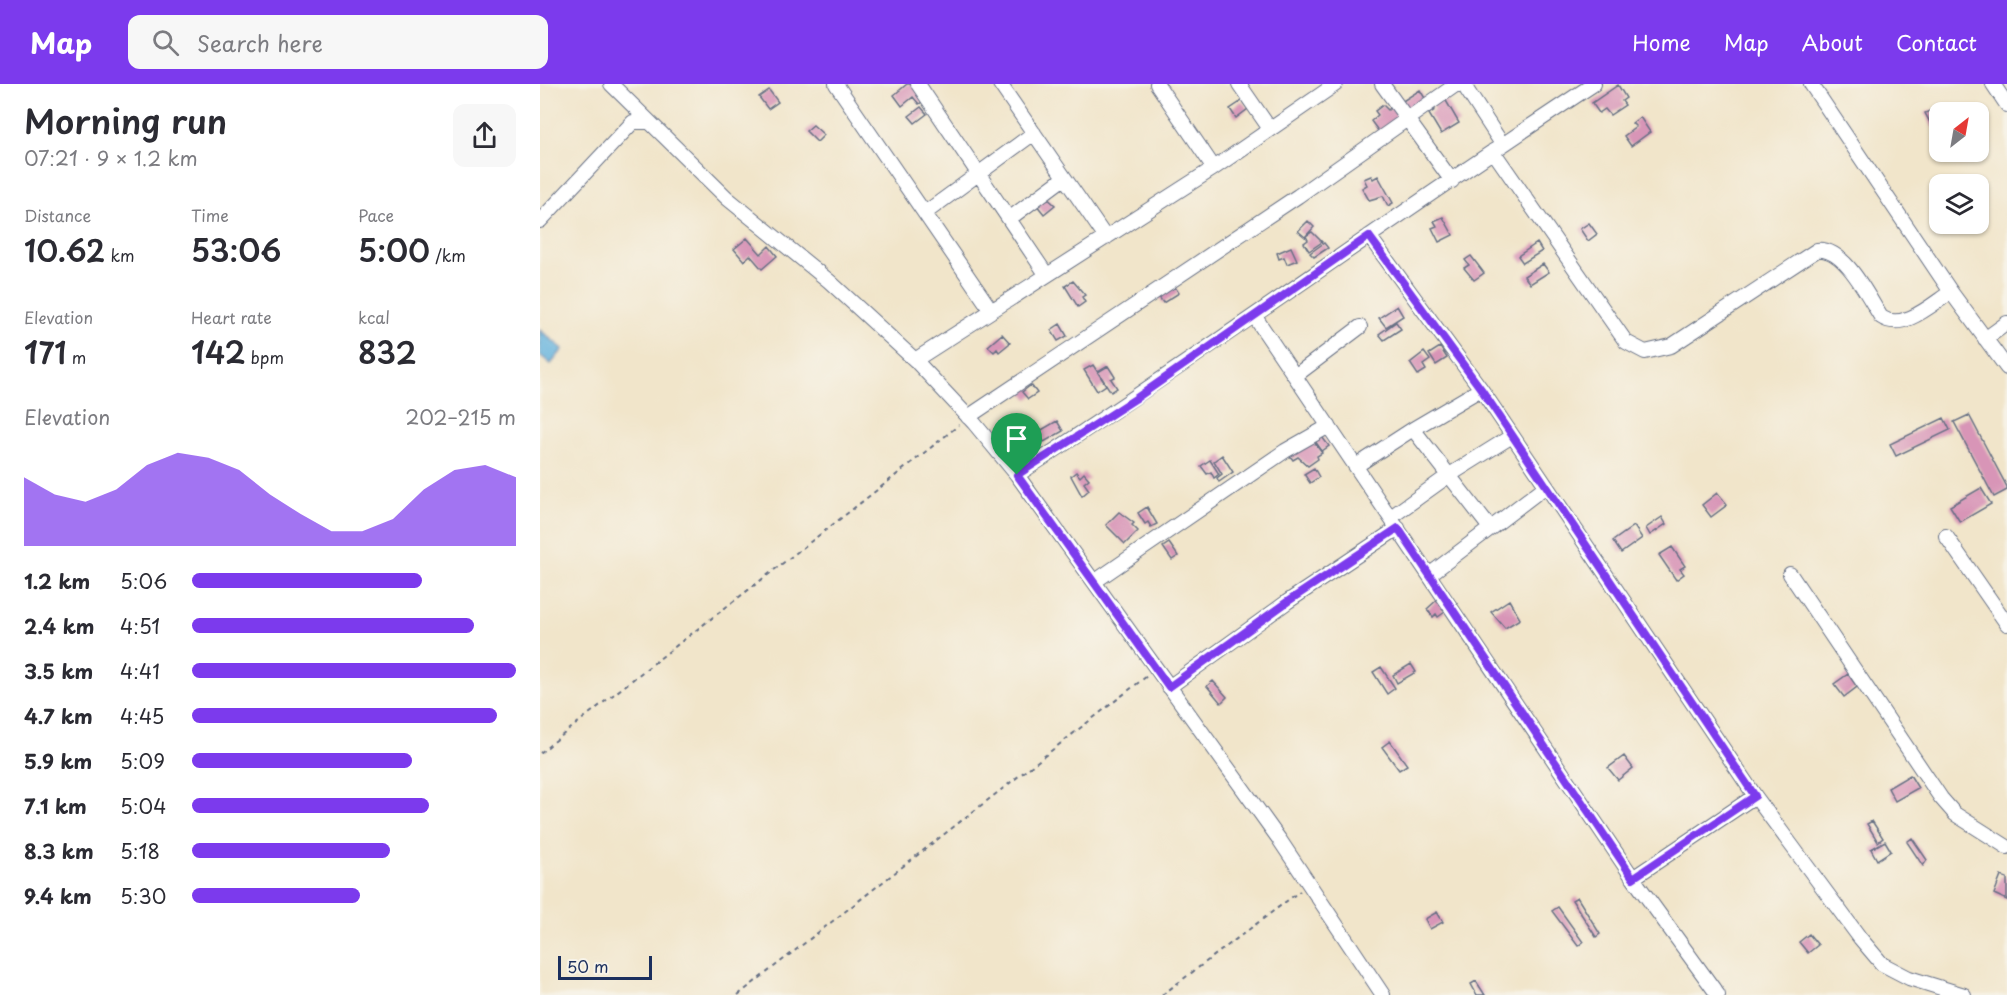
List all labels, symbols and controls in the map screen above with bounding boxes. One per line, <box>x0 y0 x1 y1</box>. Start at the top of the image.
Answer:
search box <box>128 15 548 69</box>
text: Map <box>30 21 92 64</box>
icon: search <box>149 26 182 59</box>
text: Search here <box>197 26 323 59</box>
text: Home <box>1632 26 1691 58</box>
text: Map <box>1724 26 1769 58</box>
text: About <box>1802 26 1863 58</box>
text: Contact <box>1896 26 1977 58</box>
text: Morning run <box>24 95 227 145</box>
north arrow <box>1929 102 1989 162</box>
map controls <box>1929 102 1989 234</box>
button: share <box>453 104 516 167</box>
text: 07:21 · 9 × 1.2 km <box>24 143 198 173</box>
button: layers <box>1929 174 1989 234</box>
text: Distance <box>24 203 91 227</box>
text: Time <box>191 203 229 227</box>
text: Pace <box>358 203 394 227</box>
text: 10.62 <box>24 227 105 272</box>
text: 53:06 <box>191 227 281 272</box>
text: 5:00 <box>358 227 430 272</box>
text: km <box>105 243 135 267</box>
text: /km <box>430 243 466 267</box>
text: Elevation <box>24 305 93 329</box>
text: Heart rate <box>191 305 272 329</box>
text: kcal <box>358 305 390 329</box>
text: 171 <box>24 329 66 374</box>
text: 142 <box>191 329 246 374</box>
text: 832 <box>358 329 417 374</box>
text: m <box>66 345 86 369</box>
text: bpm <box>246 345 284 369</box>
text: Elevation <box>24 402 110 432</box>
text: 202–215 m <box>405 402 516 432</box>
pin <box>991 413 1042 475</box>
icon: arrive <box>1000 422 1033 455</box>
text: 1.2 km <box>24 566 90 596</box>
text: 5:06 <box>120 566 167 596</box>
text: 2.4 km <box>24 611 94 641</box>
text: 4:51 <box>120 611 160 641</box>
text: 3.5 km <box>24 656 93 686</box>
text: 4:41 <box>120 656 160 686</box>
text: 4.7 km <box>24 701 93 731</box>
text: 4:45 <box>120 701 164 731</box>
text: 5.9 km <box>24 746 92 776</box>
text: 5:09 <box>120 746 165 776</box>
text: 7.1 km <box>24 791 87 821</box>
text: 5:04 <box>120 791 166 821</box>
text: 8.3 km <box>24 836 94 866</box>
text: 5:18 <box>120 836 160 866</box>
text: 9.4 km <box>24 881 92 911</box>
text: 5:30 <box>120 881 166 911</box>
scale bar <box>558 953 652 980</box>
text: 50 m <box>567 954 608 978</box>

